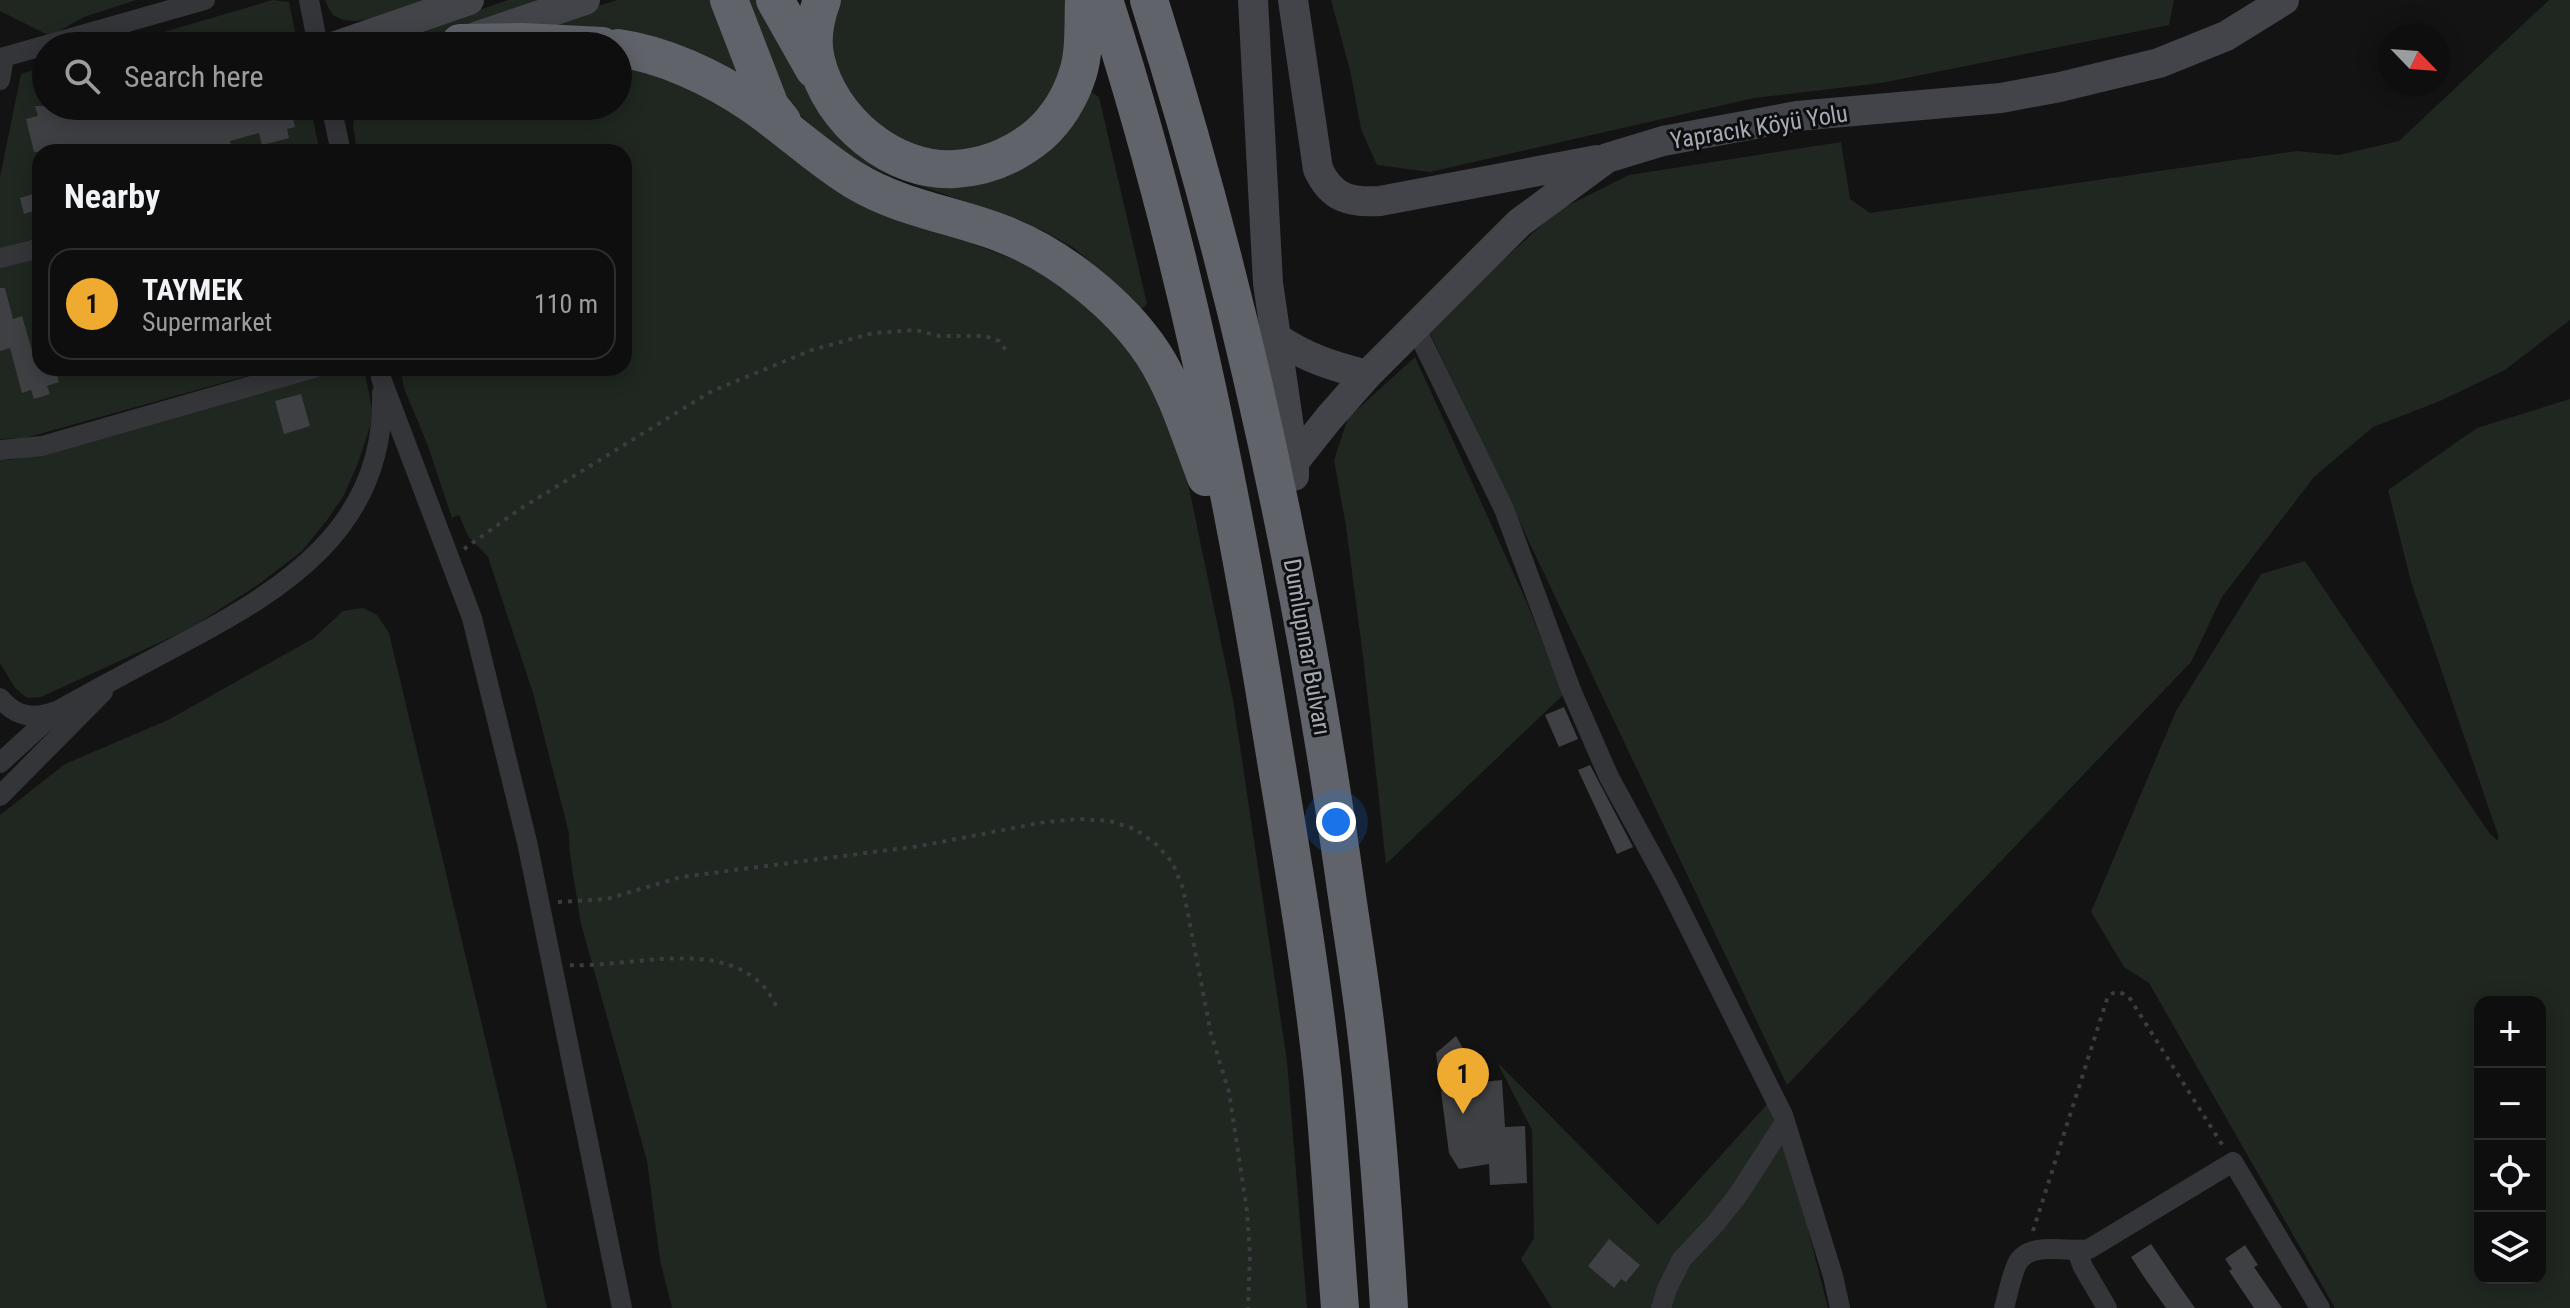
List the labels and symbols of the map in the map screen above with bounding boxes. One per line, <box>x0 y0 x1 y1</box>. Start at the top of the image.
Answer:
north arrow <box>2378 24 2450 96</box>
street label: Yapracık Köyü Yolu <box>1668 99 1850 155</box>
street label: Dumlupınar Bulvarı <box>1278 557 1336 737</box>
your location <box>1316 802 1356 842</box>
pin: 1 <box>1437 1048 1489 1114</box>

